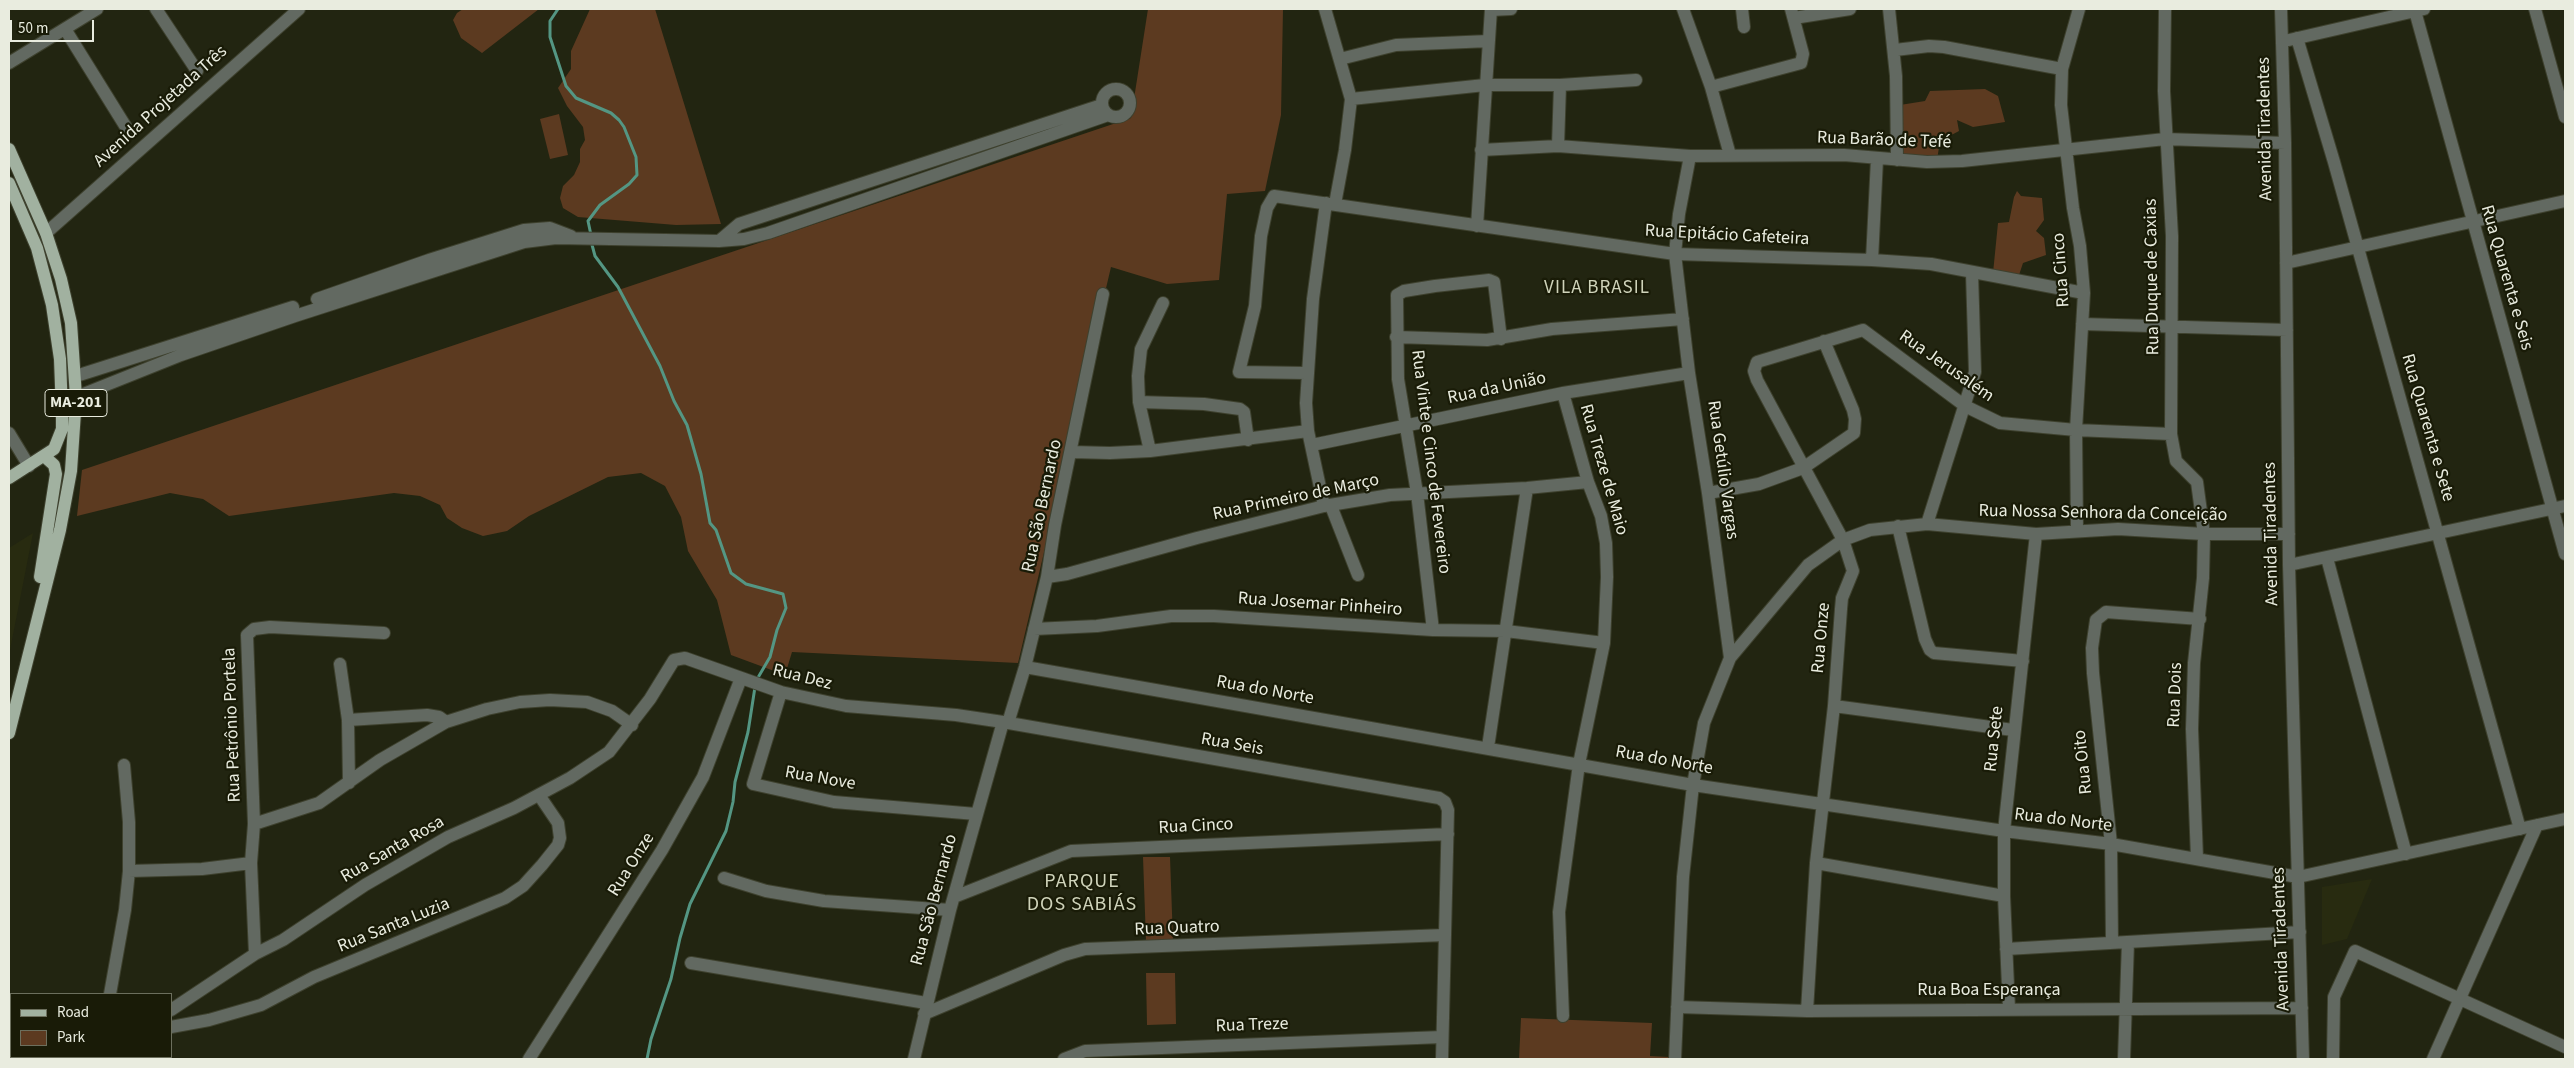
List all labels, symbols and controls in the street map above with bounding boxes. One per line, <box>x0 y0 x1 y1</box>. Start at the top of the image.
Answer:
scale bar <box>12 10 96 42</box>
text: 50 m <box>18 18 48 39</box>
street label: Avenida Projetada Três <box>90 41 232 173</box>
street label: Avenida Tiradentes <box>2254 57 2278 201</box>
street label: Rua Barão de Tefé <box>1816 128 1952 154</box>
street label: Rua Duque de Caxias <box>2141 198 2165 356</box>
street label: Rua Quarenta e Seis <box>2475 203 2537 353</box>
street label: Rua Epitácio Cafeteira <box>1644 221 1810 251</box>
street label: Rua Cinco <box>2049 232 2075 308</box>
district label: VILA BRASIL <box>1543 278 1651 300</box>
street label: Rua Jerusalém <box>1894 326 1998 408</box>
street label: Rua Vinte e Cinco de Fevereiro <box>1406 349 1454 575</box>
street label: Rua Quarenta e Sete <box>2396 352 2458 504</box>
street label: Rua da União <box>1446 368 1548 410</box>
road number: MA-201 <box>45 389 107 416</box>
street label: Rua Getúlio Vargas <box>1702 399 1742 541</box>
street label: Rua Treze de Maio <box>1574 402 1632 538</box>
street label: Rua São Bernardo <box>1018 438 1068 574</box>
street label: Avenida Tiradentes <box>2260 462 2284 606</box>
street label: Rua Primeiro de Março <box>1211 470 1381 526</box>
street label: Rua Nossa Senhora da Conceição <box>1978 501 2228 527</box>
street label: Rua Josemar Pinheiro <box>1237 588 1403 622</box>
street label: Rua Onze <box>1808 602 1836 674</box>
street label: Rua Petrônio Portela <box>220 647 246 803</box>
street label: Rua Dez <box>770 660 834 696</box>
street label: Rua Dois <box>2164 662 2188 728</box>
street label: Rua do Norte <box>1215 672 1315 710</box>
street label: Rua Sete <box>1981 705 2009 773</box>
street label: Rua Seis <box>1199 729 1265 761</box>
street label: Rua Oito <box>2070 729 2098 795</box>
street label: Rua do Norte <box>1614 742 1714 780</box>
street label: Rua Nove <box>783 762 857 796</box>
street label: Rua do Norte <box>2013 804 2113 838</box>
street label: Rua Santa Rosa <box>337 812 449 888</box>
street label: Rua Cinco <box>1158 814 1234 840</box>
street label: Rua Onze <box>604 829 660 901</box>
street label: Rua São Bernardo <box>907 832 963 968</box>
street label: Avenida Tiradentes <box>2269 867 2295 1011</box>
district label: PARQUE DOS SABIÁS <box>1026 871 1138 918</box>
street label: Rua Santa Luzia <box>335 894 453 958</box>
street label: Rua Quatro <box>1134 917 1220 941</box>
street label: Rua Boa Esperança <box>1917 980 2061 1002</box>
legend <box>10 993 172 1058</box>
text: Road <box>57 1002 89 1023</box>
street label: Rua Treze <box>1215 1014 1289 1038</box>
text: Park <box>57 1027 85 1048</box>

